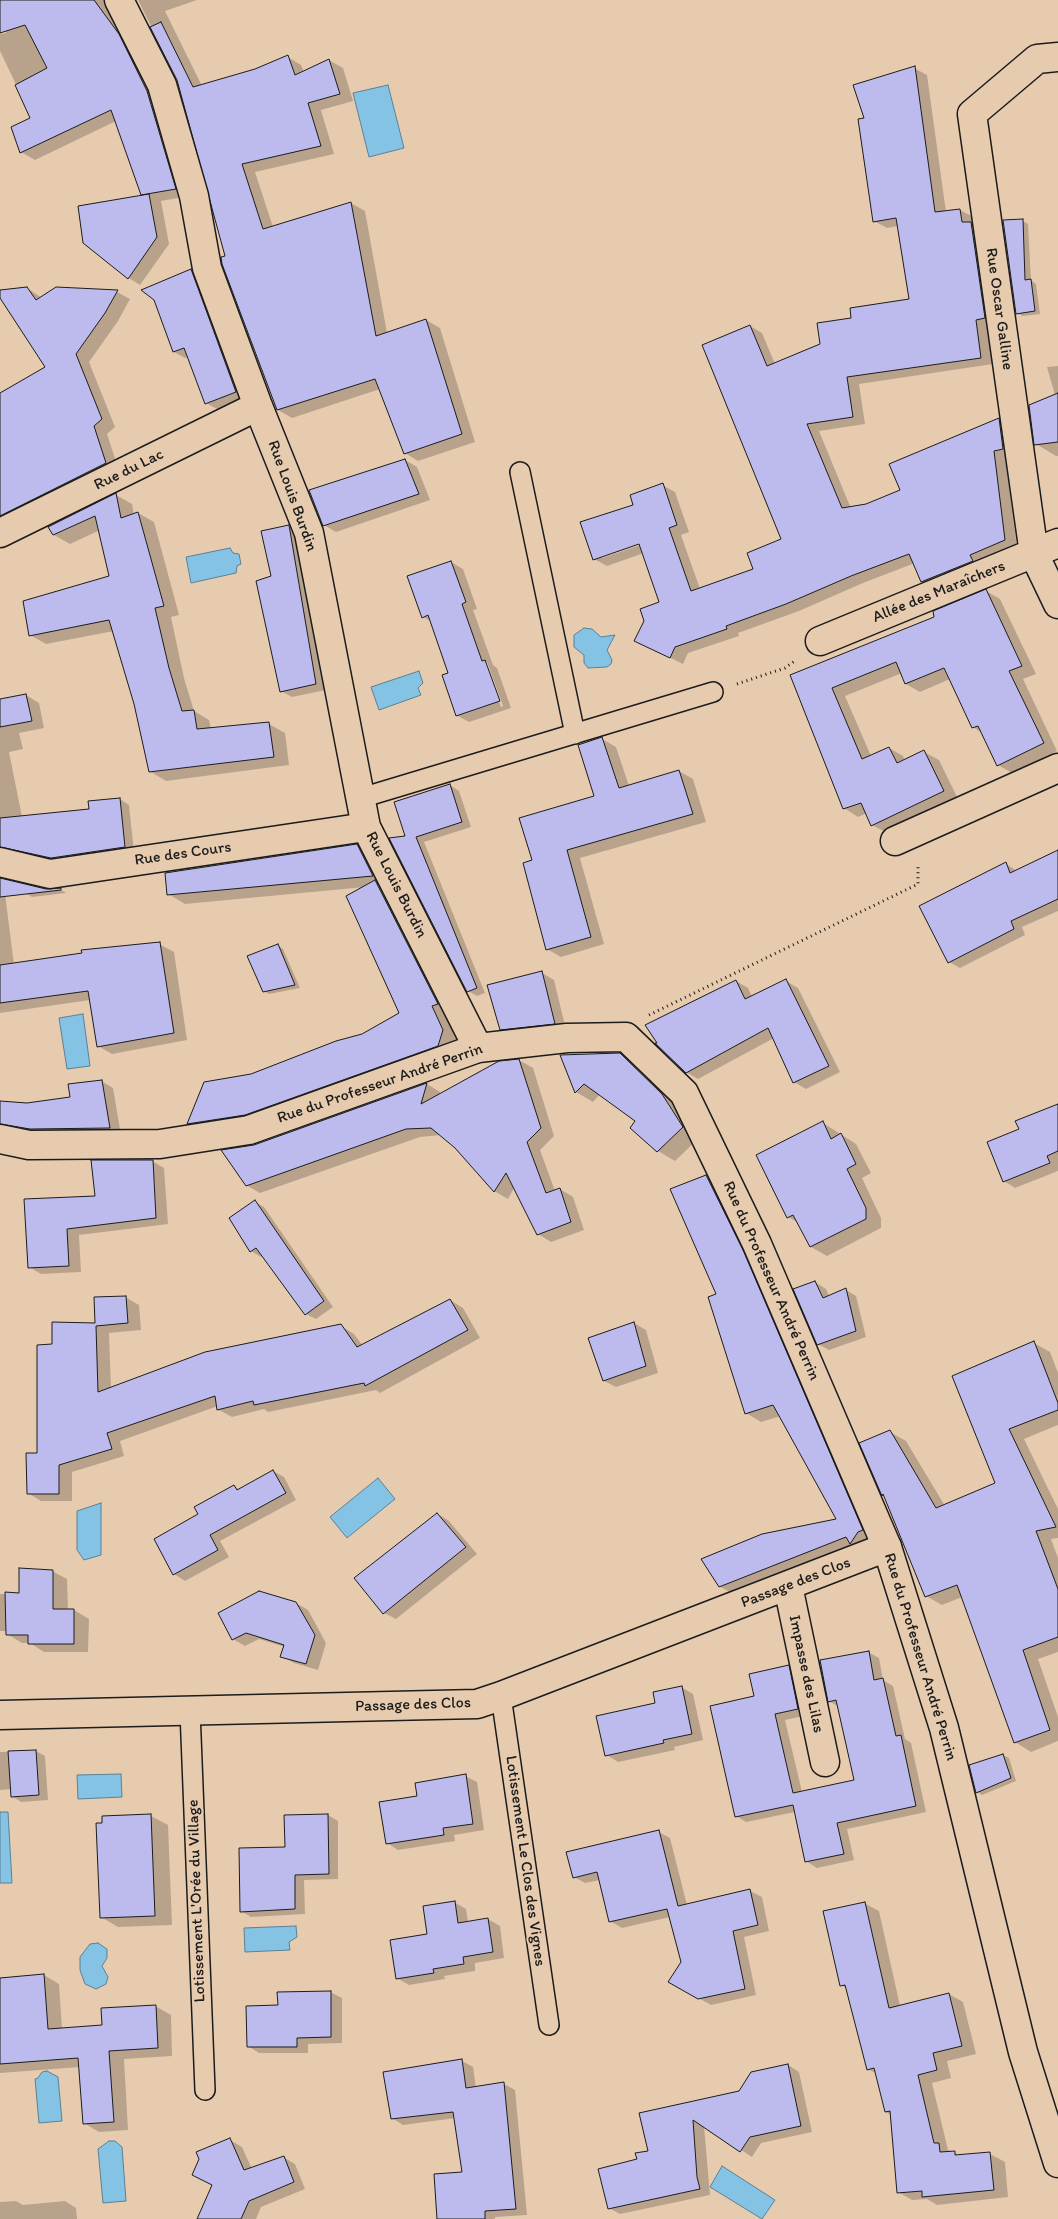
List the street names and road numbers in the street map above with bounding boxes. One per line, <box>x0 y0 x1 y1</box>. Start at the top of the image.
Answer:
street label: Rue Oscar Galline <box>981 247 1017 371</box>
street label: Rue Louis Burdin <box>263 438 321 554</box>
street label: Rue du Lac <box>91 445 167 495</box>
street label: Allée des Maraîchers <box>870 557 1008 627</box>
street label: Rue Louis Burdin <box>361 829 431 941</box>
street label: Rue des Cours <box>133 838 233 870</box>
street label: Rue du Professeur André Perrin <box>275 1040 485 1128</box>
street label: Rue du Professeur André Perrin <box>718 1178 824 1384</box>
street label: Rue du Professeur André Perrin <box>879 1551 961 1763</box>
street label: Passage des Clos <box>738 1553 854 1613</box>
street label: Impasse des Lilas <box>784 1613 828 1735</box>
street label: Passage des Clos <box>355 1693 471 1717</box>
street label: Lotissement Le Clos des Vignes <box>501 1754 549 1968</box>
street label: Lotissement L'Orée du Village <box>184 1799 210 2003</box>

